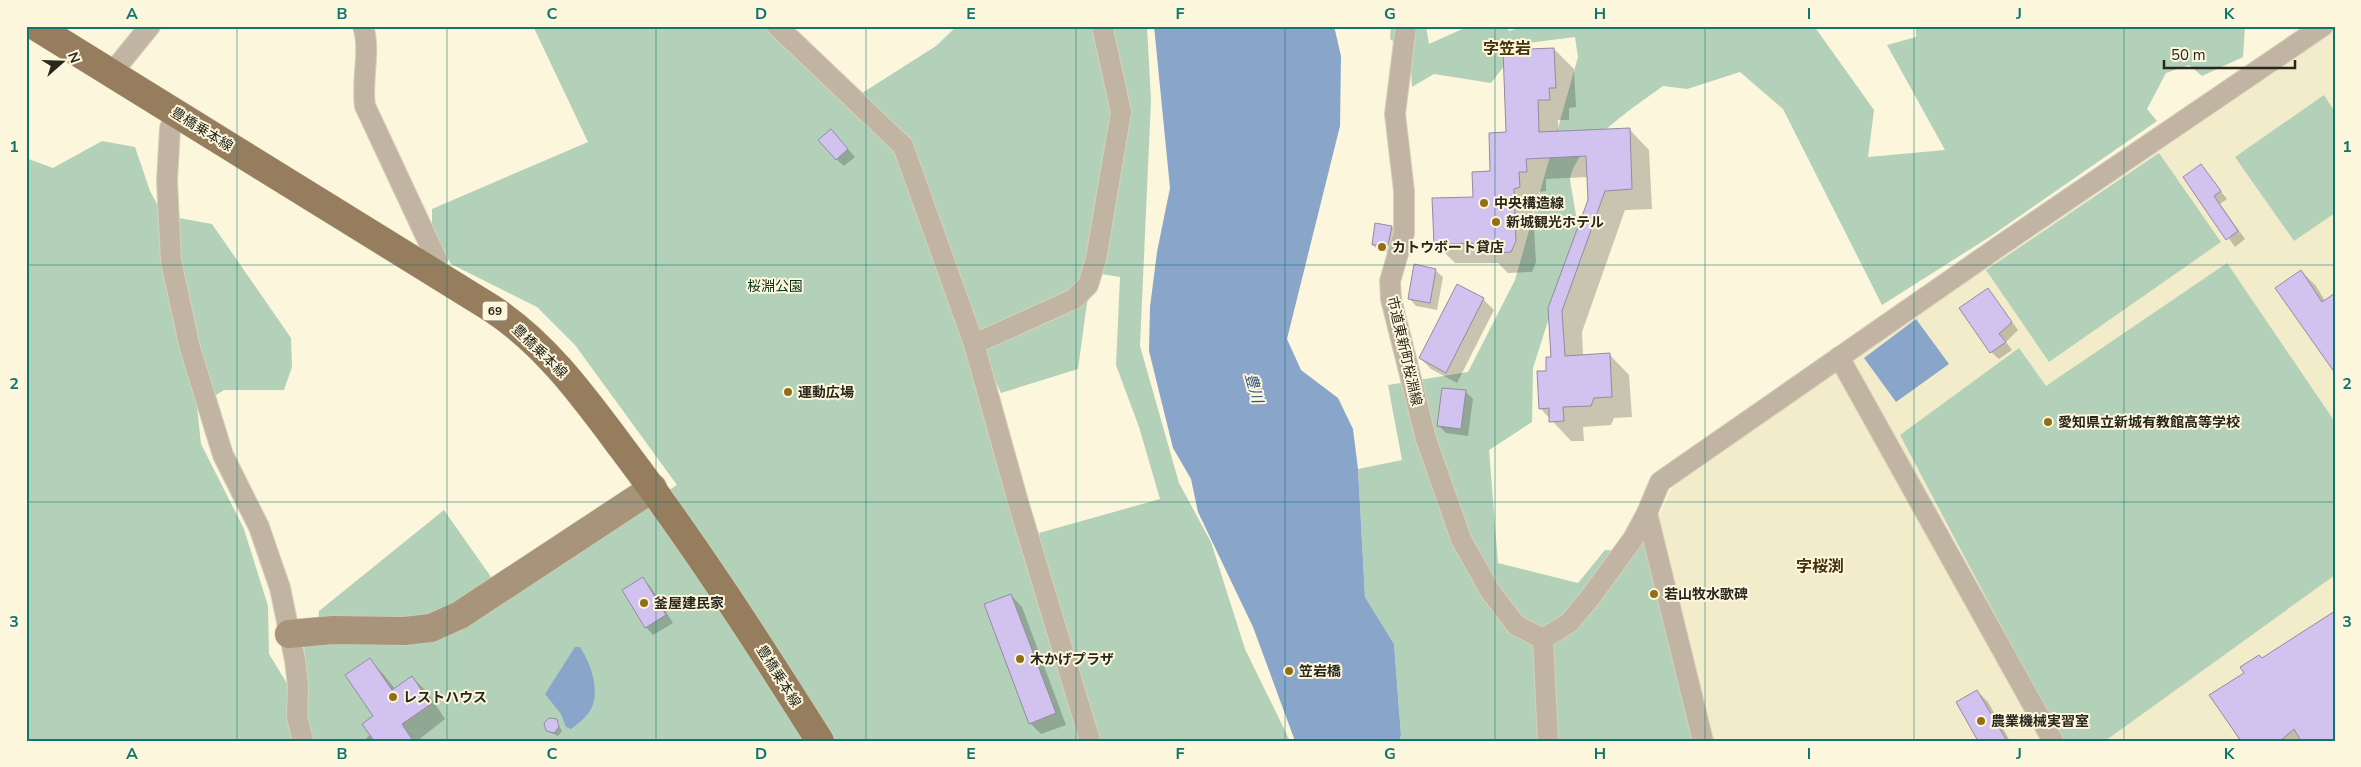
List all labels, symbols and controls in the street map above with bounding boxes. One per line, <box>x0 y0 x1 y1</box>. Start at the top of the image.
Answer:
text: A <box>126 3 138 25</box>
text: B <box>336 3 348 25</box>
text: C <box>547 3 558 25</box>
text: D <box>755 3 767 25</box>
text: E <box>966 3 976 25</box>
text: F <box>1176 3 1185 25</box>
text: G <box>1384 3 1396 25</box>
text: H <box>1594 3 1606 25</box>
text: I <box>1807 3 1811 25</box>
text: J <box>2015 3 2022 25</box>
text: K <box>2224 3 2236 25</box>
north arrow <box>38 38 88 88</box>
district label: 字笠岩 <box>1483 38 1531 60</box>
scale bar <box>2164 38 2295 70</box>
text: 50 m <box>2171 45 2206 65</box>
text: N <box>63 50 84 66</box>
street label: 豊橋乗本線 <box>167 103 236 156</box>
text: 1 <box>9 136 19 158</box>
text: 1 <box>2342 136 2352 158</box>
place label: 中央構造線 <box>1494 194 1564 213</box>
marker: 中央構造線 <box>1478 197 1490 209</box>
place label: 新城観光ホテル <box>1506 213 1604 232</box>
marker: 新城観光ホテル <box>1490 216 1502 228</box>
place label: カトウボート貸店 <box>1392 238 1504 257</box>
marker: カトウボート貸店 <box>1376 241 1388 253</box>
park label: 桜淵公園 <box>747 277 803 296</box>
street label: 市道東新町桜淵線 <box>1383 294 1426 408</box>
road number: 69 <box>482 302 508 321</box>
street label: 豊橋乗本線 <box>508 320 571 383</box>
water label: 豊川 <box>1240 371 1268 407</box>
text: 2 <box>9 373 19 395</box>
text: 2 <box>2342 373 2352 395</box>
place label: 運動広場 <box>798 383 854 402</box>
marker: 運動広場 <box>782 386 794 398</box>
place label: 愛知県立新城有教館高等学校 <box>2058 413 2240 432</box>
marker: 愛知県立新城有教館高等学校 <box>2042 416 2054 428</box>
district label: 字桜渕 <box>1796 556 1844 578</box>
place label: 若山牧水歌碑 <box>1664 585 1748 604</box>
marker: 若山牧水歌碑 <box>1648 588 1660 600</box>
place label: 釜屋建民家 <box>654 594 724 613</box>
marker: 釜屋建民家 <box>638 597 650 609</box>
text: 3 <box>9 611 19 633</box>
text: 3 <box>2342 611 2352 633</box>
street label: 豊橋乗本線 <box>752 642 805 711</box>
place label: 木かげプラザ <box>1030 650 1114 669</box>
marker: 木かげプラザ <box>1014 653 1026 665</box>
place label: 笠岩橋 <box>1299 662 1341 681</box>
marker: 笠岩橋 <box>1283 665 1295 677</box>
place label: レストハウス <box>403 688 487 707</box>
marker: レストハウス <box>387 691 399 703</box>
place label: 農業機械実習室 <box>1991 712 2089 731</box>
marker: 農業機械実習室 <box>1975 715 1987 727</box>
text: A <box>126 743 138 765</box>
text: B <box>336 743 348 765</box>
text: C <box>547 743 558 765</box>
text: D <box>755 743 767 765</box>
text: E <box>966 743 976 765</box>
text: F <box>1176 743 1185 765</box>
text: G <box>1384 743 1396 765</box>
text: H <box>1594 743 1606 765</box>
text: I <box>1807 743 1811 765</box>
text: J <box>2015 743 2022 765</box>
text: K <box>2224 743 2236 765</box>

